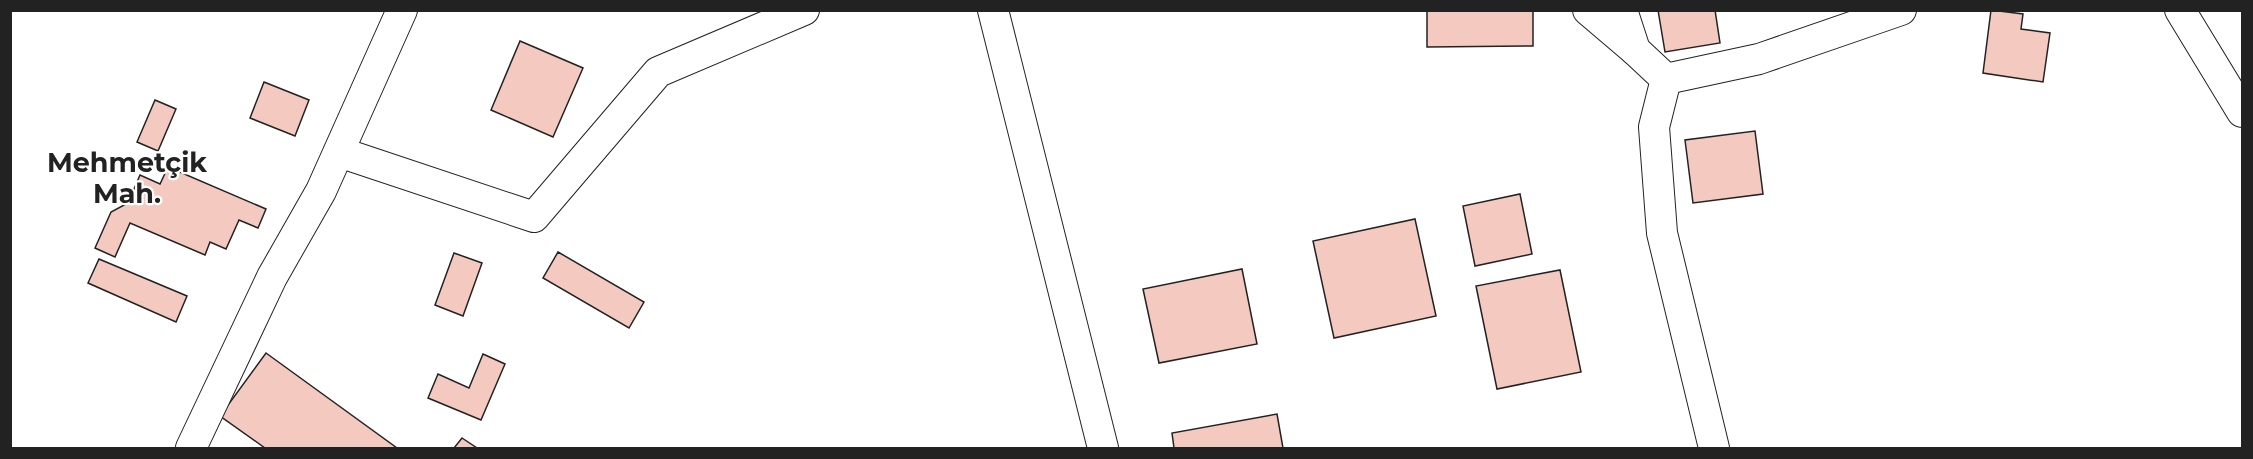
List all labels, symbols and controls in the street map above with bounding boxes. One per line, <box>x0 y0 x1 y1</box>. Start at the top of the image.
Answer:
district label: Mehmetçik Mah. <box>47 146 207 210</box>

